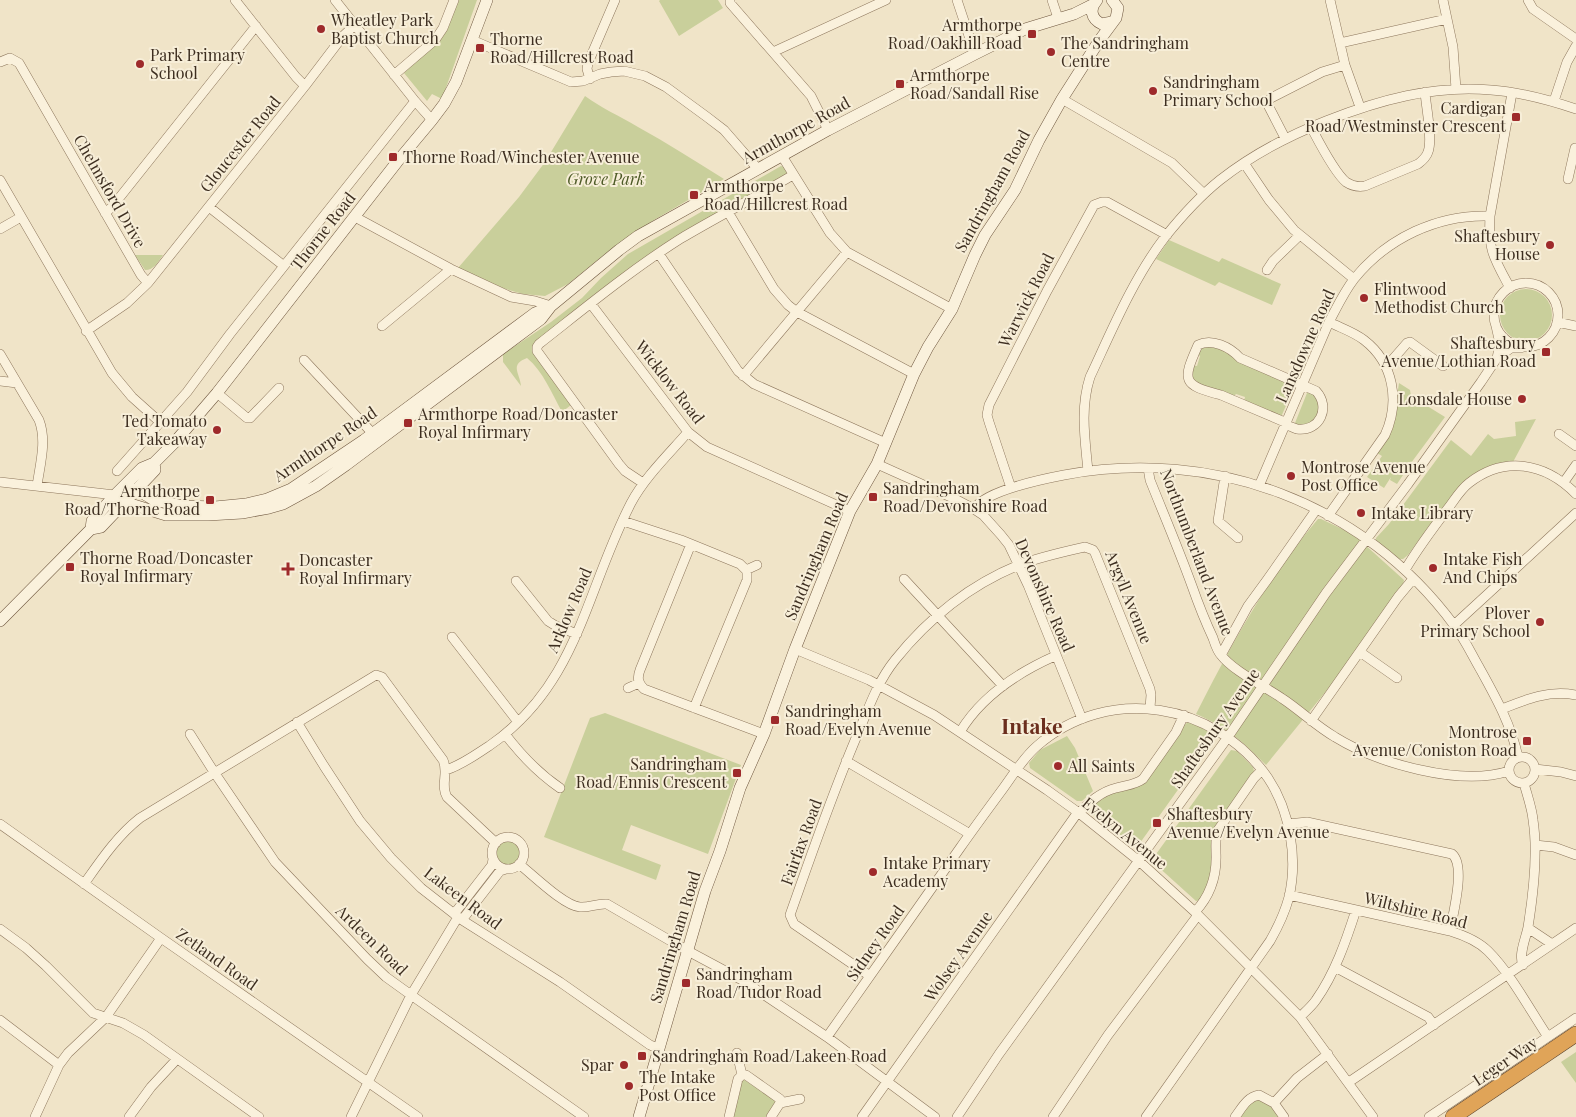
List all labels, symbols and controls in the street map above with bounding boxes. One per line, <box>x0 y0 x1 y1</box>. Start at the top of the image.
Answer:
place label: Wheatley Park Baptist Church <box>330 9 439 48</box>
place label: Armthorpe Road/Oakhill Road <box>888 14 1022 53</box>
marker: Wheatley Park Baptist Church <box>315 23 327 35</box>
place label: Thorne Road/Hillcrest Road <box>490 28 634 67</box>
marker: Armthorpe Road/Oakhill Road <box>1026 28 1038 40</box>
place label: The Sandringham Centre <box>1061 32 1189 71</box>
marker: Thorne Road/Hillcrest Road <box>474 42 486 54</box>
place label: Park Primary School <box>150 44 245 83</box>
marker: The Sandringham Centre <box>1045 46 1057 58</box>
marker: Park Primary School <box>134 58 146 70</box>
place label: Armthorpe Road/Sandall Rise <box>909 64 1039 103</box>
place label: Sandringham Primary School <box>1163 71 1273 110</box>
marker: Armthorpe Road/Sandall Rise <box>894 78 906 90</box>
marker: Sandringham Primary School <box>1147 85 1159 97</box>
street label: Gloucester Road <box>194 91 285 196</box>
street label: Armthorpe Road <box>737 91 853 168</box>
place label: Cardigan Road/Westminster Crescent <box>1305 97 1506 136</box>
marker: Cardigan Road/Westminster Crescent <box>1510 111 1522 123</box>
street label: Sandringham Road <box>949 126 1034 256</box>
street label: Chelmsford Drive <box>69 130 151 251</box>
place label: Thorne Road/Winchester Avenue <box>403 146 640 167</box>
marker: Thorne Road/Winchester Avenue <box>387 151 399 163</box>
park label: Grove Park <box>567 168 645 189</box>
place label: Armthorpe Road/Hillcrest Road <box>703 175 848 214</box>
street label: Thorne Road <box>286 188 360 274</box>
marker: Armthorpe Road/Hillcrest Road <box>688 189 700 201</box>
place label: Shaftesbury House <box>1454 225 1540 264</box>
marker: Shaftesbury House <box>1544 239 1556 251</box>
street label: Warwick Road <box>992 249 1058 351</box>
place label: Flintwood Methodist Church <box>1374 278 1504 317</box>
street label: Lansdowne Road <box>1270 286 1339 406</box>
marker: Flintwood Methodist Church <box>1358 292 1370 304</box>
place label: Shaftesbury Avenue/Lothian Road <box>1380 332 1536 371</box>
street label: Wicklow Road <box>631 335 710 428</box>
marker: Shaftesbury Avenue/Lothian Road <box>1540 346 1552 358</box>
place label: Lonsdale House <box>1398 388 1512 409</box>
marker: Lonsdale House <box>1516 393 1528 405</box>
street label: Armthorpe Road <box>268 401 380 486</box>
place label: Armthorpe Road/Doncaster Royal Infirmary <box>417 403 618 442</box>
place label: Ted Tomato Takeaway <box>122 410 207 449</box>
marker: Armthorpe Road/Doncaster Royal Infirmary <box>402 417 414 429</box>
marker: Ted Tomato Takeaway <box>211 424 223 436</box>
place label: Montrose Avenue Post Office <box>1301 456 1426 495</box>
street label: Northumberland Avenue <box>1156 465 1239 638</box>
marker: Montrose Avenue Post Office <box>1285 470 1297 482</box>
place label: Sandringham Road/Devonshire Road <box>883 477 1047 516</box>
place label: Armthorpe Road/Thorne Road <box>64 480 200 519</box>
street label: Sandringham Road <box>779 489 852 623</box>
marker: Sandringham Road/Devonshire Road <box>867 491 879 503</box>
marker: Armthorpe Road/Thorne Road <box>204 494 216 506</box>
place label: Intake Library <box>1371 502 1473 523</box>
marker: Intake Library <box>1355 507 1367 519</box>
street label: Devonshire Road <box>1011 535 1080 655</box>
street label: Argyll Avenue <box>1101 546 1158 646</box>
place label: Thorne Road/Doncaster Royal Infirmary <box>80 547 253 586</box>
place label: Intake Fish And Chips <box>1442 548 1523 587</box>
place label: Doncaster Royal Infirmary <box>299 549 412 588</box>
marker: Thorne Road/Doncaster Royal Infirmary <box>64 561 76 573</box>
marker: Doncaster Royal Infirmary <box>281 562 295 576</box>
marker: Intake Fish And Chips <box>1427 562 1439 574</box>
street label: Arklow Road <box>541 564 596 657</box>
place label: Plover Primary School <box>1420 602 1530 641</box>
marker: Plover Primary School <box>1534 616 1546 628</box>
street label: Shaftesbury Avenue <box>1165 664 1264 792</box>
place label: Sandringham Road/Evelyn Avenue <box>785 700 931 739</box>
district label: Intake <box>1001 711 1063 739</box>
marker: Sandringham Road/Evelyn Avenue <box>769 714 781 726</box>
place label: Montrose Avenue/Coniston Road <box>1352 721 1517 760</box>
marker: Montrose Avenue/Coniston Road <box>1521 735 1533 747</box>
place label: Sandringham Road/Ennis Crescent <box>576 753 727 792</box>
place label: All Saints <box>1067 755 1135 776</box>
marker: All Saints <box>1052 760 1064 772</box>
marker: Sandringham Road/Ennis Crescent <box>731 767 743 779</box>
street label: Evelyn Avenue <box>1078 792 1172 873</box>
street label: Fairfax Road <box>775 796 826 888</box>
place label: Shaftesbury Avenue/Evelyn Avenue <box>1166 803 1330 842</box>
marker: Shaftesbury Avenue/Evelyn Avenue <box>1151 817 1163 829</box>
place label: Intake Primary Academy <box>882 852 991 891</box>
street label: Lakeen Road <box>420 862 506 934</box>
marker: Intake Primary Academy <box>867 866 879 878</box>
street label: Sandringham Road <box>644 868 705 1005</box>
street label: Wiltshire Road <box>1361 886 1470 932</box>
street label: Ardeen Road <box>331 899 413 979</box>
street label: Sidney Road <box>841 901 908 985</box>
street label: Wolsey Avenue <box>918 906 996 1006</box>
street label: Zetland Road <box>172 923 262 994</box>
place label: Sandringham Road/Tudor Road <box>696 963 822 1002</box>
marker: Sandringham Road/Tudor Road <box>680 977 692 989</box>
street label: Leger Way <box>1468 1031 1541 1090</box>
place label: Sandringham Road/Lakeen Road <box>652 1045 887 1066</box>
marker: Sandringham Road/Lakeen Road <box>636 1050 648 1062</box>
place label: Spar <box>581 1054 614 1075</box>
marker: Spar <box>618 1059 630 1071</box>
place label: The Intake Post Office <box>639 1066 716 1105</box>
marker: The Intake Post Office <box>623 1080 635 1092</box>

